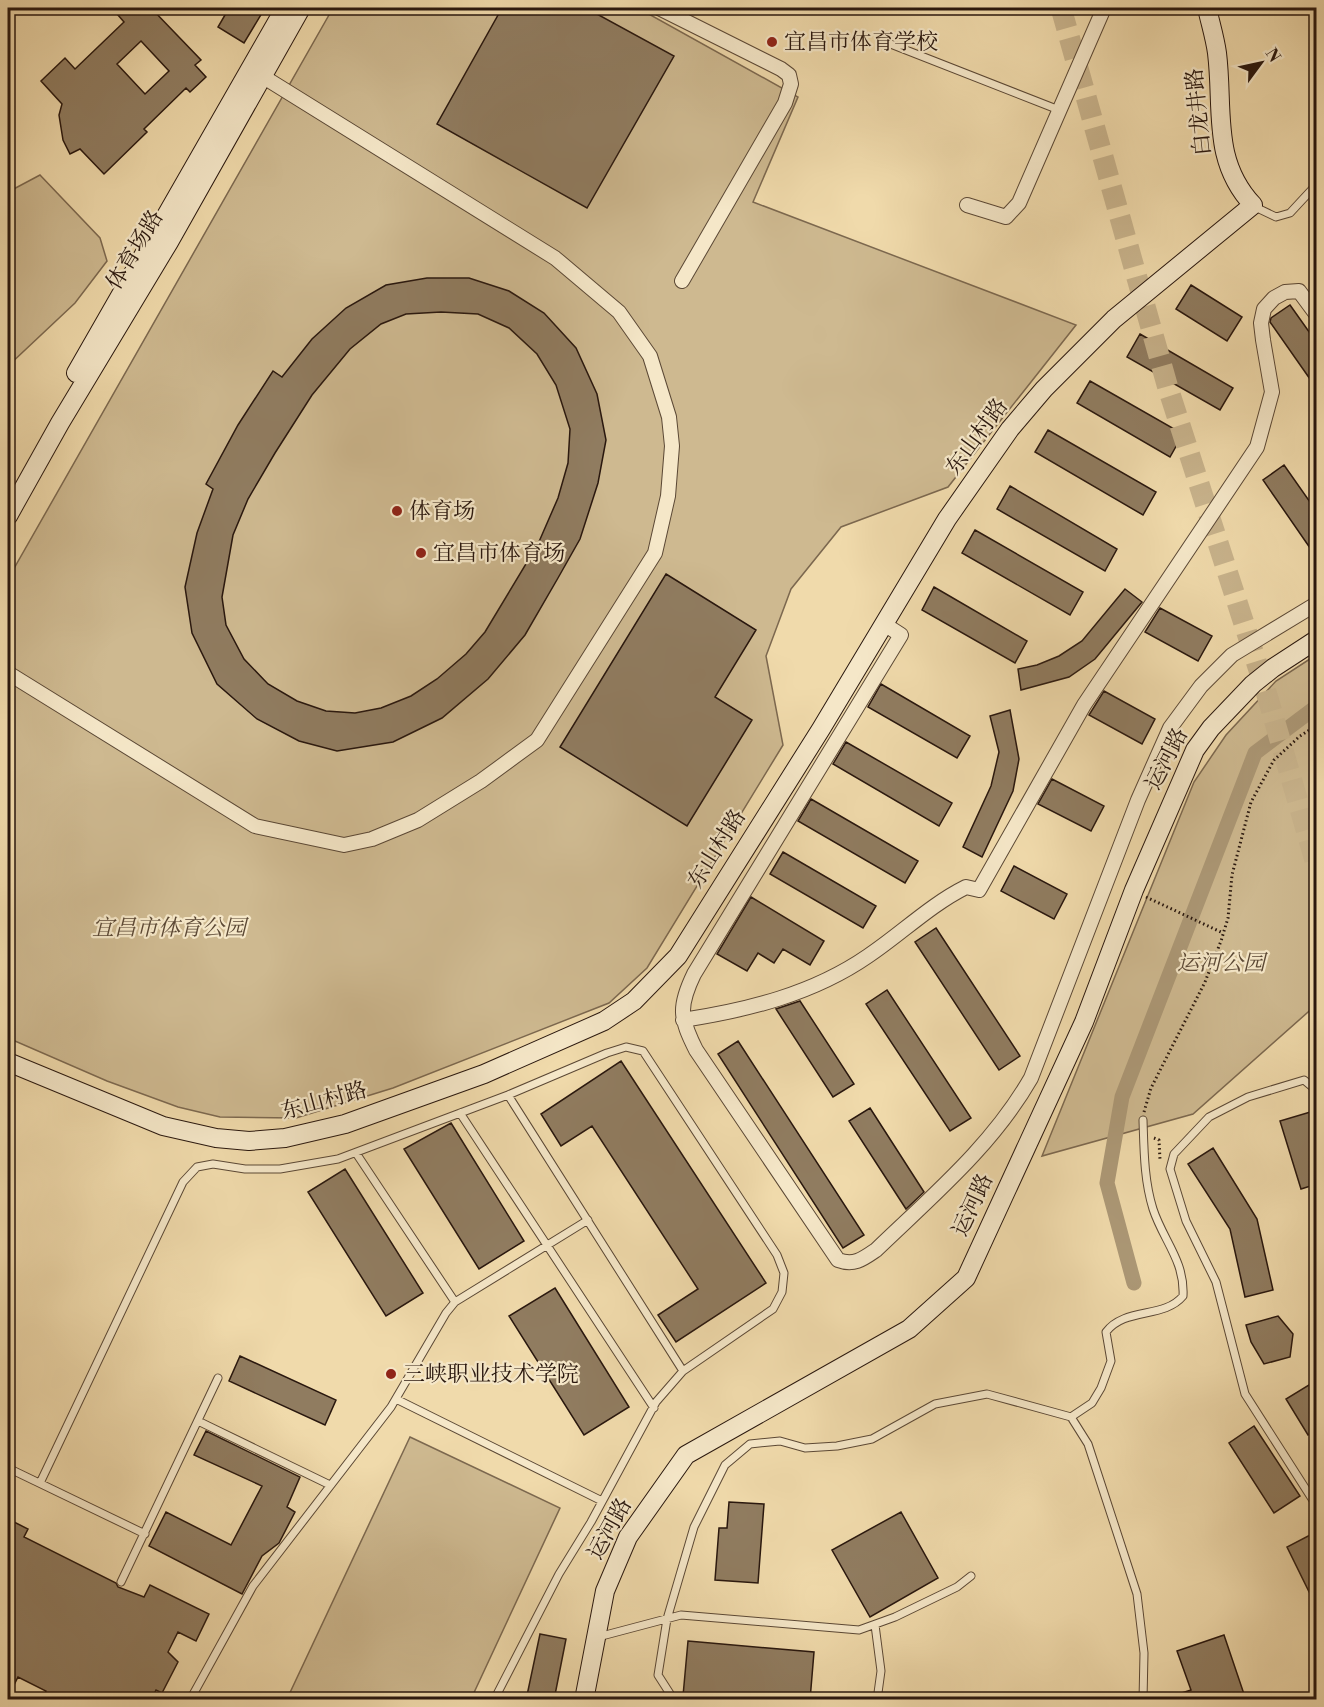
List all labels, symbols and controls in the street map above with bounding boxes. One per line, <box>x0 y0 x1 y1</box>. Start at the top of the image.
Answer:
place label: 宜昌市体育学校 <box>784 29 938 56</box>
north arrow <box>1231 33 1291 93</box>
marker: 宜昌市体育学校 <box>765 35 779 49</box>
text: N <box>1261 45 1285 66</box>
street label: 白龙井路 <box>1181 67 1217 157</box>
street label: 体育场路 <box>101 205 169 295</box>
street label: 东山村路 <box>940 393 1014 481</box>
place label: 体育场 <box>409 498 475 525</box>
marker: 体育场 <box>390 504 404 518</box>
place label: 宜昌市体育场 <box>433 540 565 567</box>
marker: 宜昌市体育场 <box>414 546 428 560</box>
street label: 运河路 <box>1140 723 1194 795</box>
street label: 东山村路 <box>682 805 752 893</box>
park label: 宜昌市体育公园 <box>92 915 249 942</box>
park label: 运河公园 <box>1177 950 1268 977</box>
street label: 东山村路 <box>278 1077 370 1125</box>
street label: 运河路 <box>947 1169 999 1241</box>
place label: 三峡职业技术学院 <box>403 1361 579 1388</box>
marker: 三峡职业技术学院 <box>384 1367 398 1381</box>
street label: 运河路 <box>582 1494 638 1564</box>

